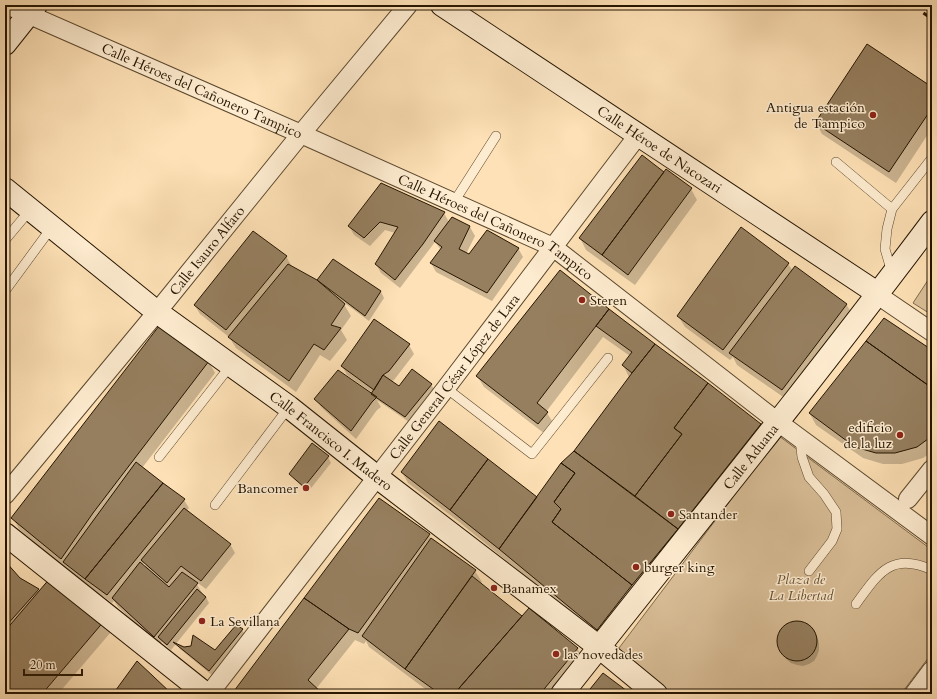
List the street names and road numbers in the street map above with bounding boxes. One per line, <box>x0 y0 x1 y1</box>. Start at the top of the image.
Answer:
street label: Calle Héroes del Cañonero Tampico <box>99 38 306 143</box>
street label: Calle Héroe de Nacozari <box>594 101 726 197</box>
street label: Calle Héroes del Cañonero Tampico <box>395 169 597 285</box>
street label: Calle Isauro Alfaro <box>165 201 249 299</box>
street label: Calle General César López de Lara <box>385 290 524 464</box>
street label: Calle Francisco I. Madero <box>266 386 397 495</box>
street label: Calle Aduana <box>718 420 782 494</box>

